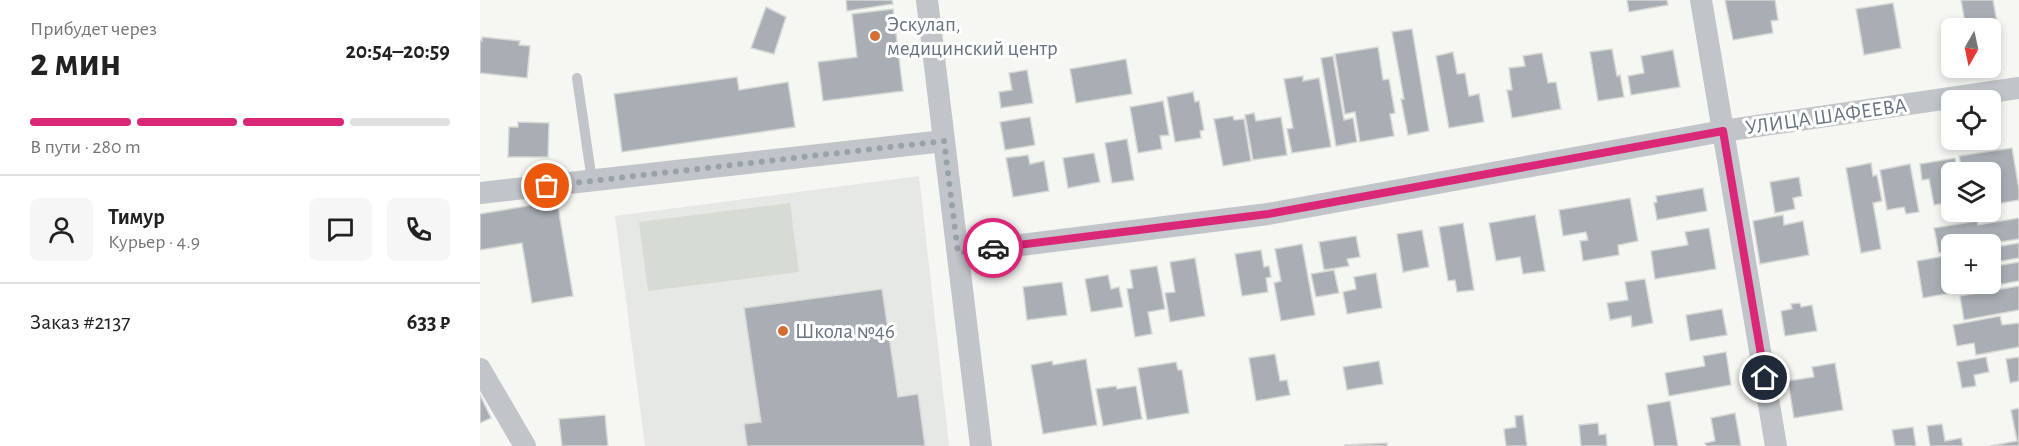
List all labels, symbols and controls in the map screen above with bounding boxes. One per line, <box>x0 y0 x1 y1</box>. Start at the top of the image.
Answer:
place label: Эскулап, медицинский центр <box>887 14 1058 59</box>
north arrow <box>1941 18 2001 78</box>
map controls <box>1941 18 2001 294</box>
text: Прибудет через <box>30 19 157 39</box>
marker: Эскулап, медицинский центр <box>868 29 882 43</box>
text: 20:54–20:59 <box>345 40 450 62</box>
text: 2 мин <box>30 44 121 83</box>
button: locate <box>1941 90 2001 150</box>
street label: УЛИЦА ШАФЕЕВА <box>1744 95 1908 138</box>
text: В пути · 280 m <box>30 137 141 157</box>
pin <box>521 160 572 211</box>
button: layers <box>1941 162 2001 222</box>
icon: bag <box>530 169 563 202</box>
button: person <box>30 198 93 261</box>
button: chat <box>309 198 372 261</box>
button: phone <box>387 198 450 261</box>
text: Тимур <box>108 206 165 228</box>
courier <box>963 218 1023 278</box>
text: Курьер · 4.9 <box>108 232 200 252</box>
icon: car <box>977 232 1010 265</box>
button: + <box>1941 234 2001 294</box>
text: Заказ #2137 <box>30 311 130 333</box>
text: 633 ₽ <box>407 311 450 333</box>
place label: Школа №46 <box>795 321 895 342</box>
marker: Школа №46 <box>776 324 790 338</box>
pin <box>1739 352 1790 403</box>
icon: home <box>1748 361 1781 394</box>

